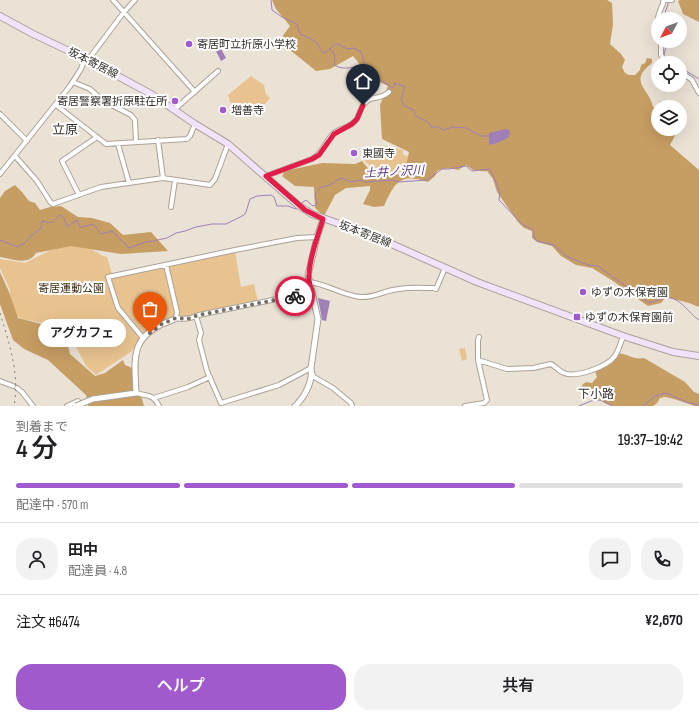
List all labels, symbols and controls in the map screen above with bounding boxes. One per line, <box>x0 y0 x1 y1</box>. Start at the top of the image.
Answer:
north arrow <box>651 12 687 48</box>
map controls <box>651 12 687 136</box>
place label: 寄居町立折原小学校 <box>197 38 296 51</box>
marker: 寄居町立折原小学校 <box>184 39 194 49</box>
street label: 坂本寄居線 <box>66 45 120 81</box>
button: locate <box>651 56 687 92</box>
pin <box>346 64 380 105</box>
icon: home <box>352 70 374 92</box>
place label: 寄居警察署折原駐在所 <box>57 95 168 108</box>
marker: 寄居警察署折原駐在所 <box>170 96 180 106</box>
button: layers <box>651 100 687 136</box>
place label: 増善寺 <box>231 104 264 117</box>
marker: 増善寺 <box>218 105 228 115</box>
district label: 立原 <box>52 122 78 138</box>
place label: 東國寺 <box>362 147 395 160</box>
marker: 東國寺 <box>349 148 359 158</box>
water label: 土井ノ沢川 <box>364 163 426 181</box>
street label: 坂本寄居線 <box>337 218 393 250</box>
courier <box>275 276 315 316</box>
park label: 寄居運動公園 <box>38 282 104 295</box>
icon: bike <box>284 285 306 307</box>
place label: ゆずの木保育園 <box>591 286 668 299</box>
marker: ゆずの木保育園 <box>578 287 588 297</box>
pin <box>133 292 167 333</box>
icon: bag <box>139 298 161 320</box>
place label: ゆずの木保育園前 <box>585 311 673 324</box>
marker: ゆずの木保育園前 <box>572 312 582 322</box>
callout: アグカフェ <box>38 319 126 347</box>
text: アグカフェ <box>50 325 114 341</box>
district label: 下小路 <box>578 387 614 402</box>
text: 到着まで <box>16 419 68 435</box>
text: 19:37–19:42 <box>618 431 683 450</box>
text: 4 分 <box>16 434 58 465</box>
text: 配達中 · 570 m <box>16 497 88 513</box>
button: person <box>16 538 58 580</box>
button: chat <box>589 538 631 580</box>
button: phone <box>641 538 683 580</box>
text: 田中 <box>68 541 98 560</box>
text: 配達員 · 4.8 <box>68 563 127 579</box>
text: ¥2,670 <box>645 611 683 630</box>
text: 注文 #6474 <box>16 613 80 632</box>
button: ヘルプ <box>16 664 346 710</box>
button: 共有 <box>354 664 683 710</box>

